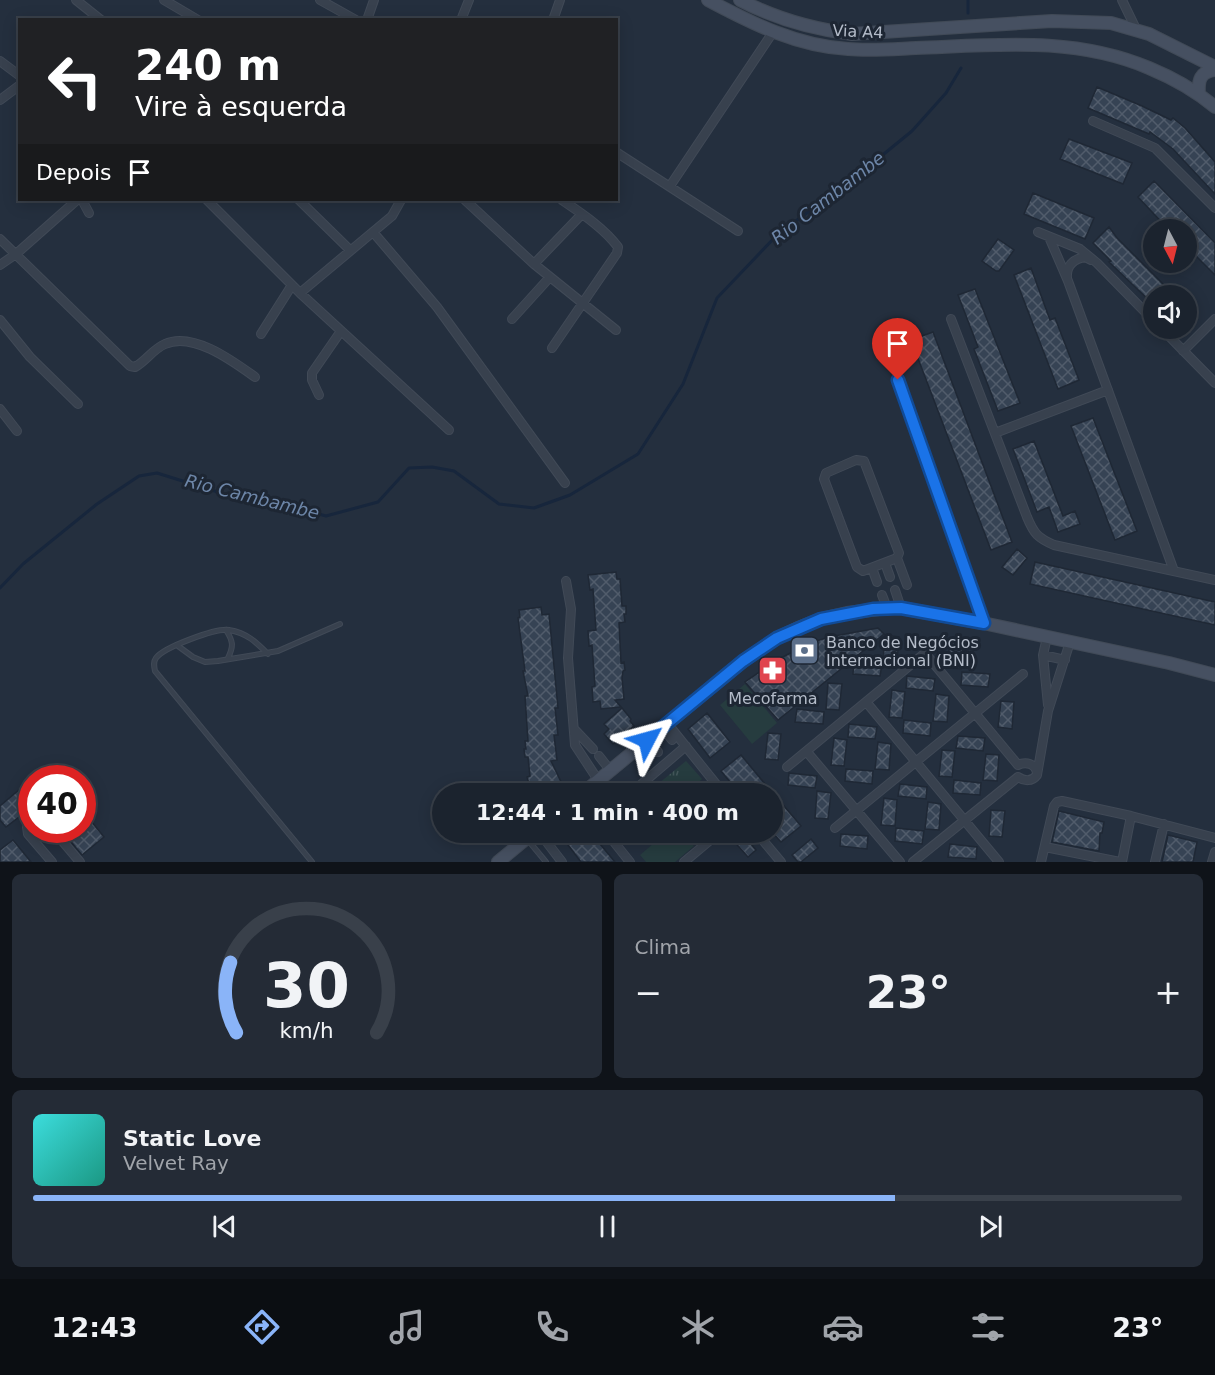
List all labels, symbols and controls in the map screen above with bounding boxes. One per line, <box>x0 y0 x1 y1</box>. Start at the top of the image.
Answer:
street label: Via A4 <box>832 21 884 42</box>
text: 240 m <box>135 41 281 90</box>
icon: left <box>36 42 114 120</box>
text: Vire à esquerda <box>135 91 347 122</box>
water label: Rio Cambambe <box>767 147 888 248</box>
icon: arrive <box>123 156 156 189</box>
text: Depois <box>36 160 111 185</box>
north arrow <box>1143 219 1197 273</box>
map controls <box>1143 219 1197 339</box>
button: sound <box>1143 285 1197 339</box>
pin <box>872 318 923 380</box>
icon: arrive <box>881 327 914 360</box>
water label: Rio Cambambe <box>183 470 322 523</box>
place label: Banco de Negócios Internacional (BNI) <box>826 633 979 670</box>
bank icon: Banco de Negócios Internacional (BNI) <box>789 635 821 667</box>
pharmacy icon: Mecofarma <box>757 654 789 686</box>
place label: Mecofarma <box>728 689 818 708</box>
position arrow <box>615 708 679 772</box>
speed limit sign: 40 <box>18 765 96 843</box>
text: 12:44 · 1 min · 400 m <box>476 800 739 825</box>
text: Clima <box>635 935 691 959</box>
text: 30 <box>263 949 350 1022</box>
text: 23° <box>866 966 951 1019</box>
text: − <box>635 973 662 1012</box>
text: + <box>1154 973 1182 1012</box>
text: km/h <box>280 1018 334 1043</box>
text: Static Love <box>123 1126 261 1151</box>
text: Velvet Ray <box>123 1151 229 1175</box>
icon: previous <box>208 1210 241 1243</box>
icon: pause <box>591 1210 624 1243</box>
icon: next <box>974 1210 1007 1243</box>
icon: directions <box>241 1306 283 1348</box>
icon: music <box>386 1306 428 1348</box>
icon: phone <box>531 1306 573 1348</box>
icon: climate <box>677 1306 719 1348</box>
icon: car <box>822 1306 864 1348</box>
icon: filters <box>967 1306 1009 1348</box>
text: 12:43 <box>52 1312 138 1343</box>
text: 23° <box>1112 1312 1163 1343</box>

